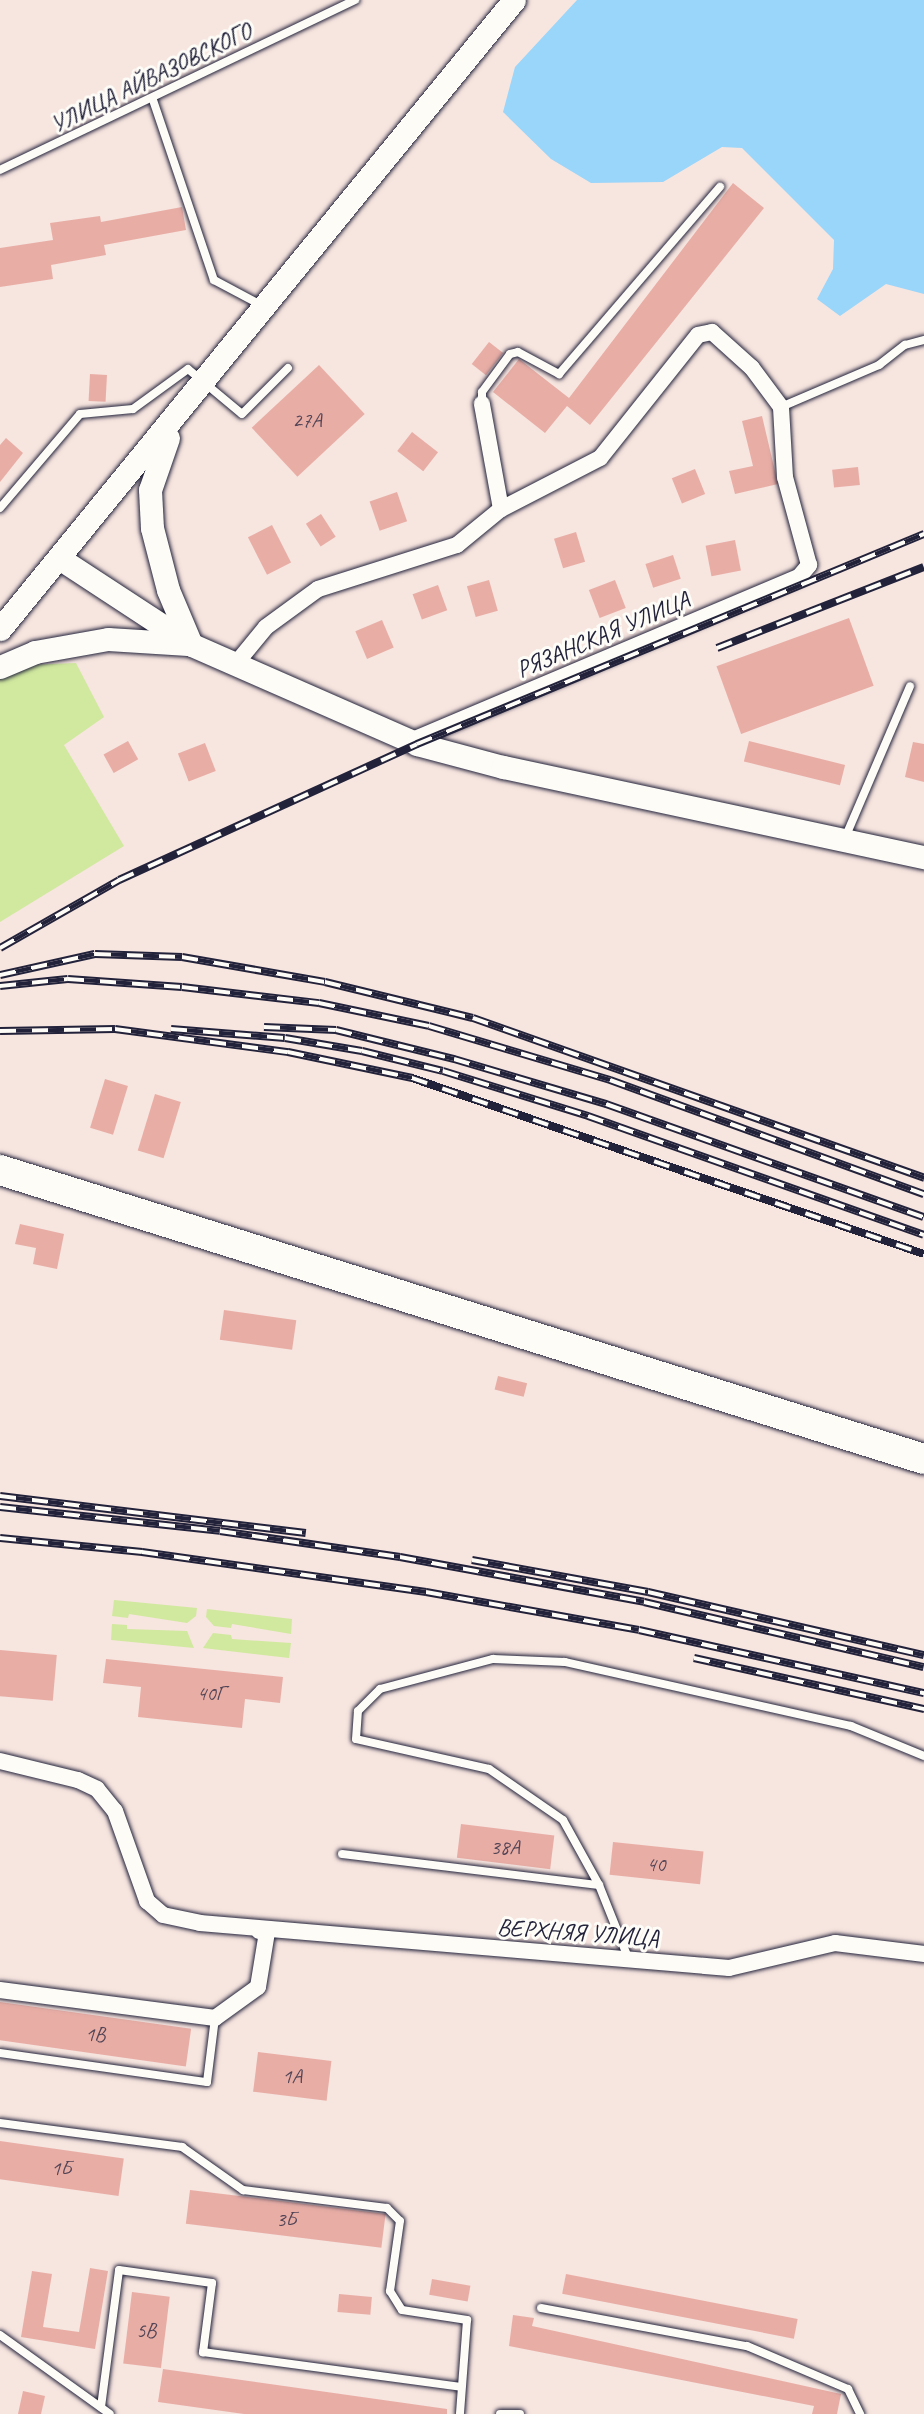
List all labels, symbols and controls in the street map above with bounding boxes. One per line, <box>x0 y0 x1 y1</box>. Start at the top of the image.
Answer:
street label: УЛИЦА АЙВАЗОВСКОГО <box>46 17 256 139</box>
house number: 27А <box>292 407 322 433</box>
street label: РЯЗАНСКАЯ УЛИЦА <box>512 586 694 684</box>
house number: 40Г <box>197 1680 225 1706</box>
house number: 38А <box>490 1834 520 1860</box>
house number: 40 <box>647 1851 665 1877</box>
street label: ВЕРХНЯЯ УЛИЦА <box>496 1913 660 1953</box>
house number: 1В <box>85 2021 105 2047</box>
house number: 1А <box>282 2063 302 2089</box>
house number: 1Б <box>51 2155 71 2181</box>
house number: 3Б <box>276 2206 296 2232</box>
house number: 5В <box>136 2317 156 2343</box>

